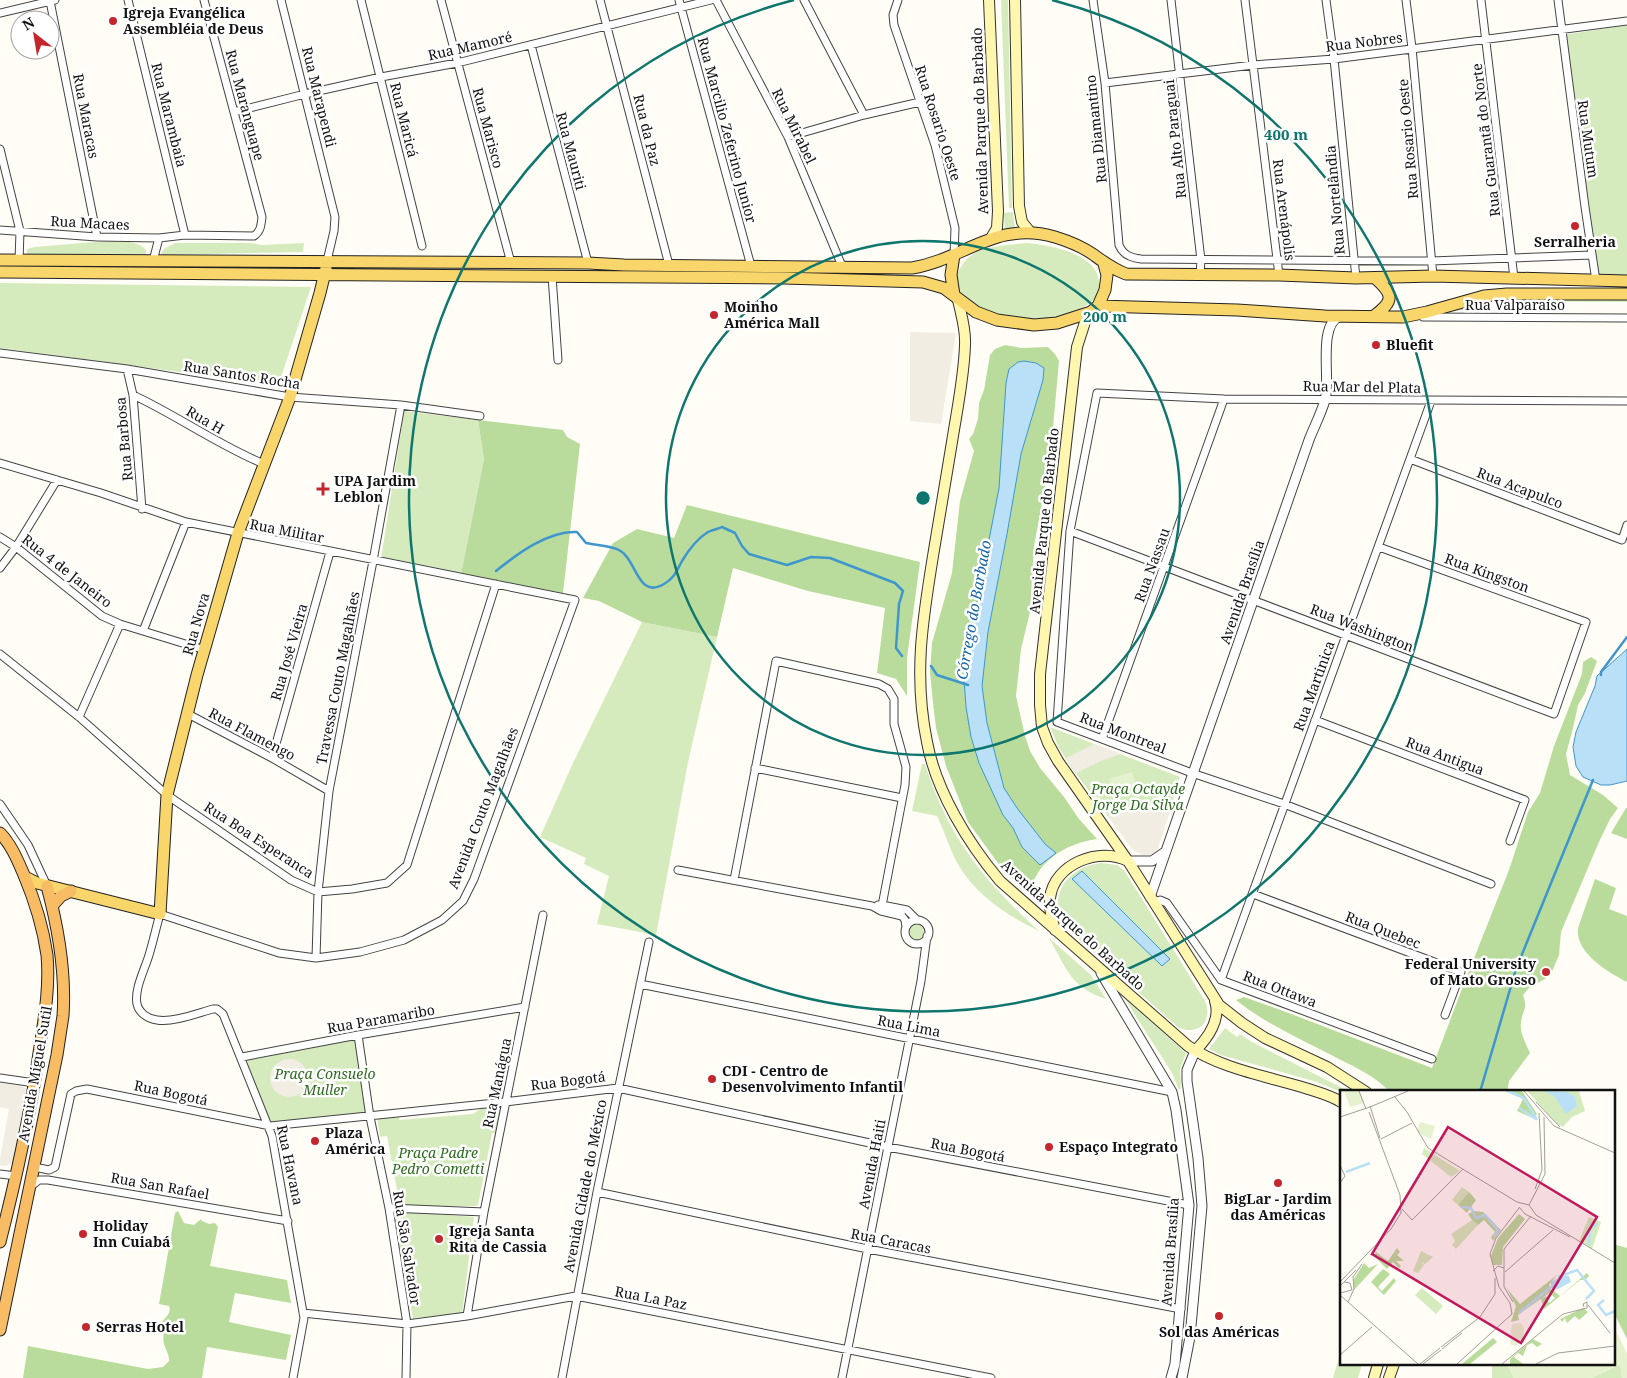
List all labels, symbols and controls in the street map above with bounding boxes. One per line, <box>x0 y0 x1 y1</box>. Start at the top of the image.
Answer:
place label: Igreja Evangélica Assembléia de Deus <box>123 3 264 38</box>
north arrow <box>10 10 60 60</box>
text: N <box>18 12 38 34</box>
marker: Igreja Evangélica Assembléia de Deus <box>107 15 119 27</box>
street label: Rua Mamoré <box>426 27 514 64</box>
street label: Avenida Parque do Barbado <box>967 27 992 215</box>
street label: Rua Nobres <box>1324 27 1403 56</box>
street label: Rua Marcilio Zeferino Junior <box>694 35 762 225</box>
street label: Rua Marapendi <box>298 45 341 150</box>
street label: Rua Maranguape <box>222 47 269 163</box>
street label: Rua Marambaia <box>147 61 192 169</box>
street label: Rua Guarantã do Norte <box>1467 62 1504 218</box>
street label: Rua Rosario Oeste <box>911 63 966 183</box>
street label: Rua Maracas <box>69 72 104 160</box>
street label: Rua Diamantino <box>1080 74 1111 184</box>
street label: Rua Alto Paraguai <box>1159 78 1190 200</box>
street label: Rua Rosario Oeste <box>1393 78 1422 200</box>
street label: Rua Maricá <box>386 80 423 159</box>
street label: Rua Marisco <box>469 85 508 170</box>
street label: Rua Mirabel <box>768 85 821 167</box>
street label: Rua da Paz <box>629 92 666 168</box>
street label: Rua Mutum <box>1574 99 1603 179</box>
street label: Rua Mauriti <box>552 110 591 192</box>
text: 400 m <box>1264 124 1308 144</box>
street label: Rua Nortelândia <box>1320 145 1349 255</box>
street label: Rua Arenápolis <box>1269 158 1300 262</box>
street label: Rua Macaes <box>50 211 130 234</box>
marker: Serralheria <box>1569 220 1581 232</box>
place label: Serralheria <box>1534 232 1616 251</box>
street label: Rua Valparaíso <box>1465 295 1565 314</box>
place label: Moinho América Mall <box>724 297 820 332</box>
text: 200 m <box>1083 306 1127 326</box>
marker: Moinho América Mall <box>708 309 720 321</box>
place label: Bluefit <box>1386 335 1434 354</box>
marker: Bluefit <box>1370 339 1382 351</box>
street label: Rua Santos Rocha <box>182 356 302 393</box>
street label: Rua Mar del Plata <box>1303 376 1421 397</box>
street label: Rua Barbosa <box>110 396 137 482</box>
street label: Rua H <box>183 401 228 438</box>
street label: Avenida Parque do Barbado <box>1024 427 1063 615</box>
street label: Rua Acapulco <box>1474 462 1566 513</box>
place label: UPA Jardim Leblon <box>334 471 416 506</box>
marker: UPA Jardim Leblon <box>316 482 330 496</box>
centre of rings <box>914 489 932 507</box>
street label: Rua Militar <box>248 514 326 547</box>
street label: Rua Nassau <box>1129 525 1174 605</box>
street label: Rua 4 de Janeiro <box>18 529 116 612</box>
street label: Avenida Brasília <box>1215 537 1268 647</box>
water label: Córrego do Barbado <box>951 539 995 681</box>
street label: Rua Kingston <box>1442 548 1532 597</box>
street label: Rua Nova <box>178 590 214 657</box>
street label: Travessa Couto Magalhães <box>311 590 364 766</box>
street label: Rua Washington <box>1308 599 1417 656</box>
street label: Rua José Vieira <box>266 601 311 703</box>
street label: Rua Martinica <box>1288 638 1339 734</box>
street label: Rua Flamengo <box>206 703 299 764</box>
street label: Rua Montreal <box>1077 707 1170 758</box>
street label: Avenida Couto Magalhães <box>443 724 522 891</box>
street label: Rua Antigua <box>1403 732 1487 779</box>
park label: Praça Octayde Jorge Da Silva <box>1089 779 1185 814</box>
street label: Rua Boa Esperanca <box>201 797 318 882</box>
street label: Avenida Parque do Barbado <box>998 855 1149 994</box>
street label: Rua Quebec <box>1343 906 1424 953</box>
place label: Federal University of Mato Grosso <box>1405 954 1537 989</box>
street label: Rua Ottawa <box>1241 966 1320 1011</box>
marker: Federal University of Mato Grosso <box>1540 966 1552 978</box>
street label: Rua Paramaribo <box>326 1000 436 1037</box>
street label: Avenida Miguel Sutil <box>13 1004 56 1144</box>
street label: Rua Lima <box>876 1010 942 1041</box>
street label: Rua Manágua <box>478 1036 515 1130</box>
place label: CDI - Centro de Desenvolvimento Infantil <box>722 1061 903 1096</box>
park label: Praça Consuelo Muller <box>274 1064 375 1099</box>
street label: Rua Bogotá <box>529 1066 607 1095</box>
marker: CDI - Centro de Desenvolvimento Infantil <box>706 1073 718 1085</box>
street label: Rua Bogotá <box>132 1075 210 1110</box>
inset map <box>1340 1090 1614 1366</box>
street label: Avenida Cidade do México <box>558 1098 611 1274</box>
street label: Avenida Haiti <box>853 1117 890 1210</box>
street label: Rua Havana <box>273 1123 308 1207</box>
place label: Plaza América <box>325 1123 385 1158</box>
street label: Rua Bogotá <box>929 1133 1007 1166</box>
marker: Plaza América <box>309 1135 321 1147</box>
place label: Espaço Integrato <box>1059 1137 1178 1156</box>
marker: Espaço Integrato <box>1043 1141 1055 1153</box>
park label: Praça Padre Pedro Cometti <box>391 1143 485 1178</box>
street label: Rua San Rafael <box>109 1167 211 1204</box>
marker: BigLar - Jardim das Américas <box>1272 1177 1284 1189</box>
street label: Rua São Salvador <box>389 1189 426 1307</box>
place label: BigLar - Jardim das Américas <box>1224 1189 1332 1224</box>
street label: Avenida Brasília <box>1156 1197 1183 1307</box>
place label: Holiday Inn Cuiabá <box>93 1216 170 1251</box>
place label: Igreja Santa Rita de Cassia <box>449 1221 547 1256</box>
street label: Rua Caracas <box>849 1223 933 1258</box>
marker: Holiday Inn Cuiabá <box>77 1228 89 1240</box>
marker: Igreja Santa Rita de Cassia <box>433 1233 445 1245</box>
street label: Rua La Paz <box>613 1281 689 1314</box>
marker: Sol das Américas <box>1213 1310 1225 1322</box>
place label: Serras Hotel <box>96 1317 184 1336</box>
marker: Serras Hotel <box>80 1321 92 1333</box>
place label: Sol das Américas <box>1159 1322 1279 1341</box>

